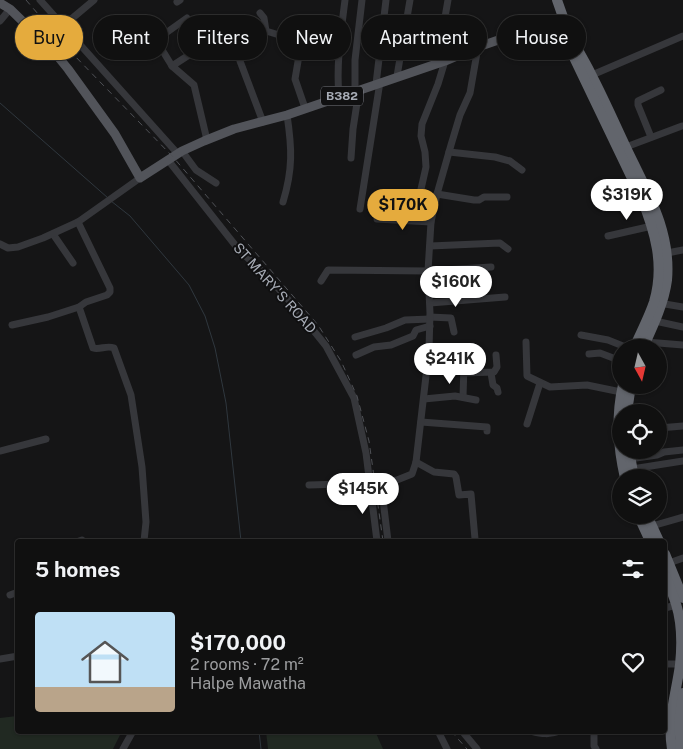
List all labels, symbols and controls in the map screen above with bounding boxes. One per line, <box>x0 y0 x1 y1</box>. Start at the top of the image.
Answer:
chip: Buy <box>15 15 83 60</box>
chip: Rent <box>93 15 168 60</box>
chip: Filters <box>178 15 267 60</box>
chip: New <box>277 15 351 60</box>
chip: Apartment <box>361 15 487 60</box>
chip: House <box>497 15 586 60</box>
road number: B382 <box>321 86 363 105</box>
pin: $319K <box>592 178 662 221</box>
text: $319K <box>602 185 652 204</box>
pin: $170K <box>368 188 438 231</box>
text: $170K <box>378 195 428 214</box>
street label: ST MARY'S ROAD <box>230 240 320 336</box>
pin: $160K <box>421 266 491 308</box>
text: $160K <box>431 272 481 291</box>
north arrow <box>612 339 668 394</box>
map controls <box>612 339 667 524</box>
pin: $241K <box>415 342 485 385</box>
text: $241K <box>425 349 475 368</box>
button: locate <box>612 404 667 459</box>
button: layers <box>612 469 667 524</box>
pin: $145K <box>328 472 398 515</box>
text: $145K <box>338 479 388 498</box>
icon: filters <box>619 555 647 583</box>
text: 5 homes <box>35 557 120 582</box>
text: $170,000 <box>190 630 286 655</box>
icon: home <box>75 632 135 692</box>
icon: heart <box>619 648 647 676</box>
text: 2 rooms · 72 m² <box>190 655 304 674</box>
text: Halpe Mawatha <box>190 674 306 693</box>

